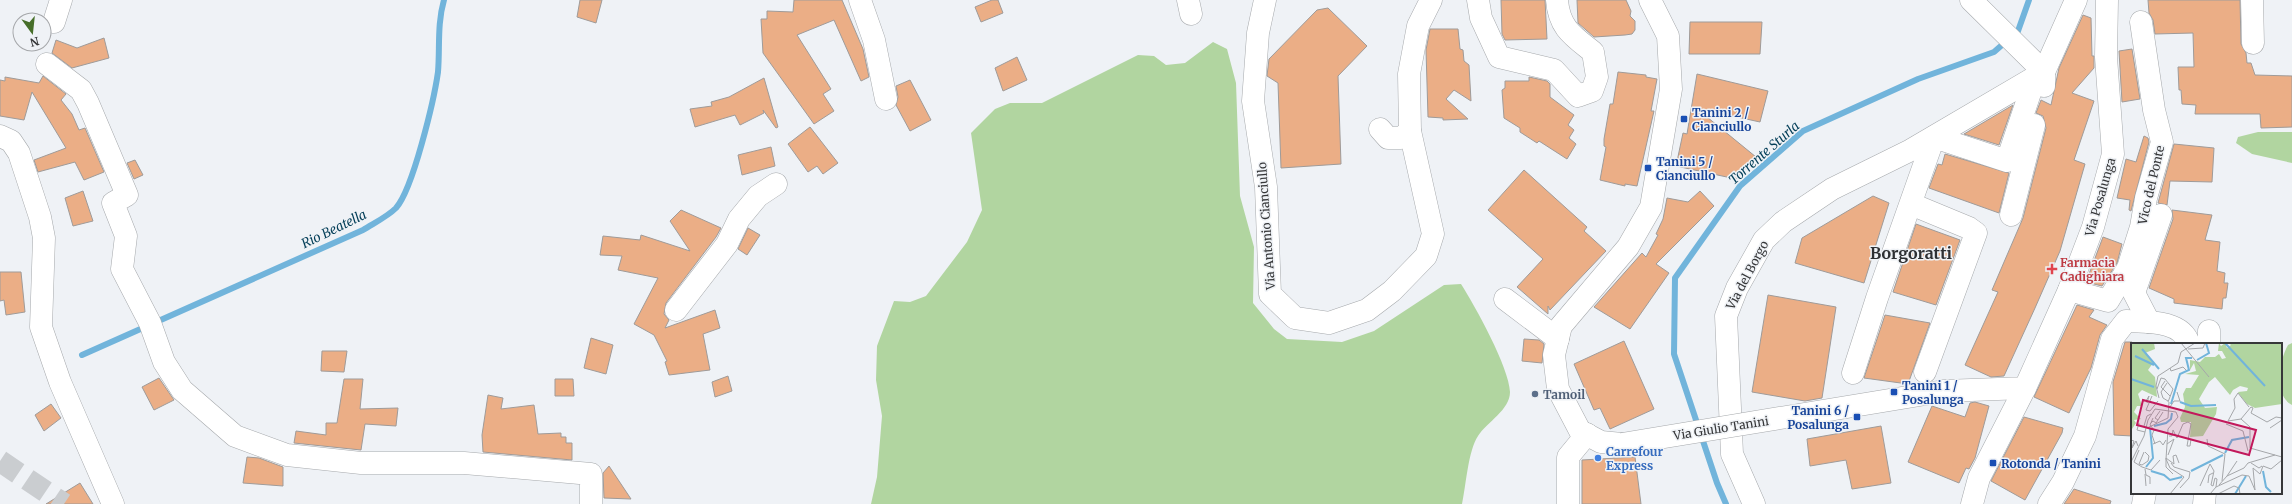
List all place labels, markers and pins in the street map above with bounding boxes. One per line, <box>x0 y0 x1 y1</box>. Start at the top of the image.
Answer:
place label: Tanini 2 / Cianciullo <box>1692 105 1751 134</box>
marker: Tanini 2 / Cianciullo <box>1679 114 1689 124</box>
place label: Tanini 5 / Cianciullo <box>1656 154 1715 183</box>
marker: Tanini 5 / Cianciullo <box>1643 163 1653 173</box>
place label: Farmacia Cadighiara <box>2060 255 2125 284</box>
marker: Farmacia Cadighiara <box>2047 264 2057 274</box>
place label: Tanini 1 / Posalunga <box>1902 378 1964 407</box>
place label: Tamoil <box>1543 387 1585 402</box>
marker: Tanini 1 / Posalunga <box>1889 387 1899 397</box>
marker: Tamoil <box>1530 389 1540 399</box>
place label: Tanini 6 / Posalunga <box>1787 403 1849 432</box>
marker: Tanini 6 / Posalunga <box>1852 412 1862 422</box>
place label: Carrefour Express <box>1606 444 1663 473</box>
marker: Carrefour Express <box>1593 453 1603 463</box>
place label: Rotonda / Tanini <box>2001 456 2101 471</box>
marker: Rotonda / Tanini <box>1988 458 1998 468</box>

